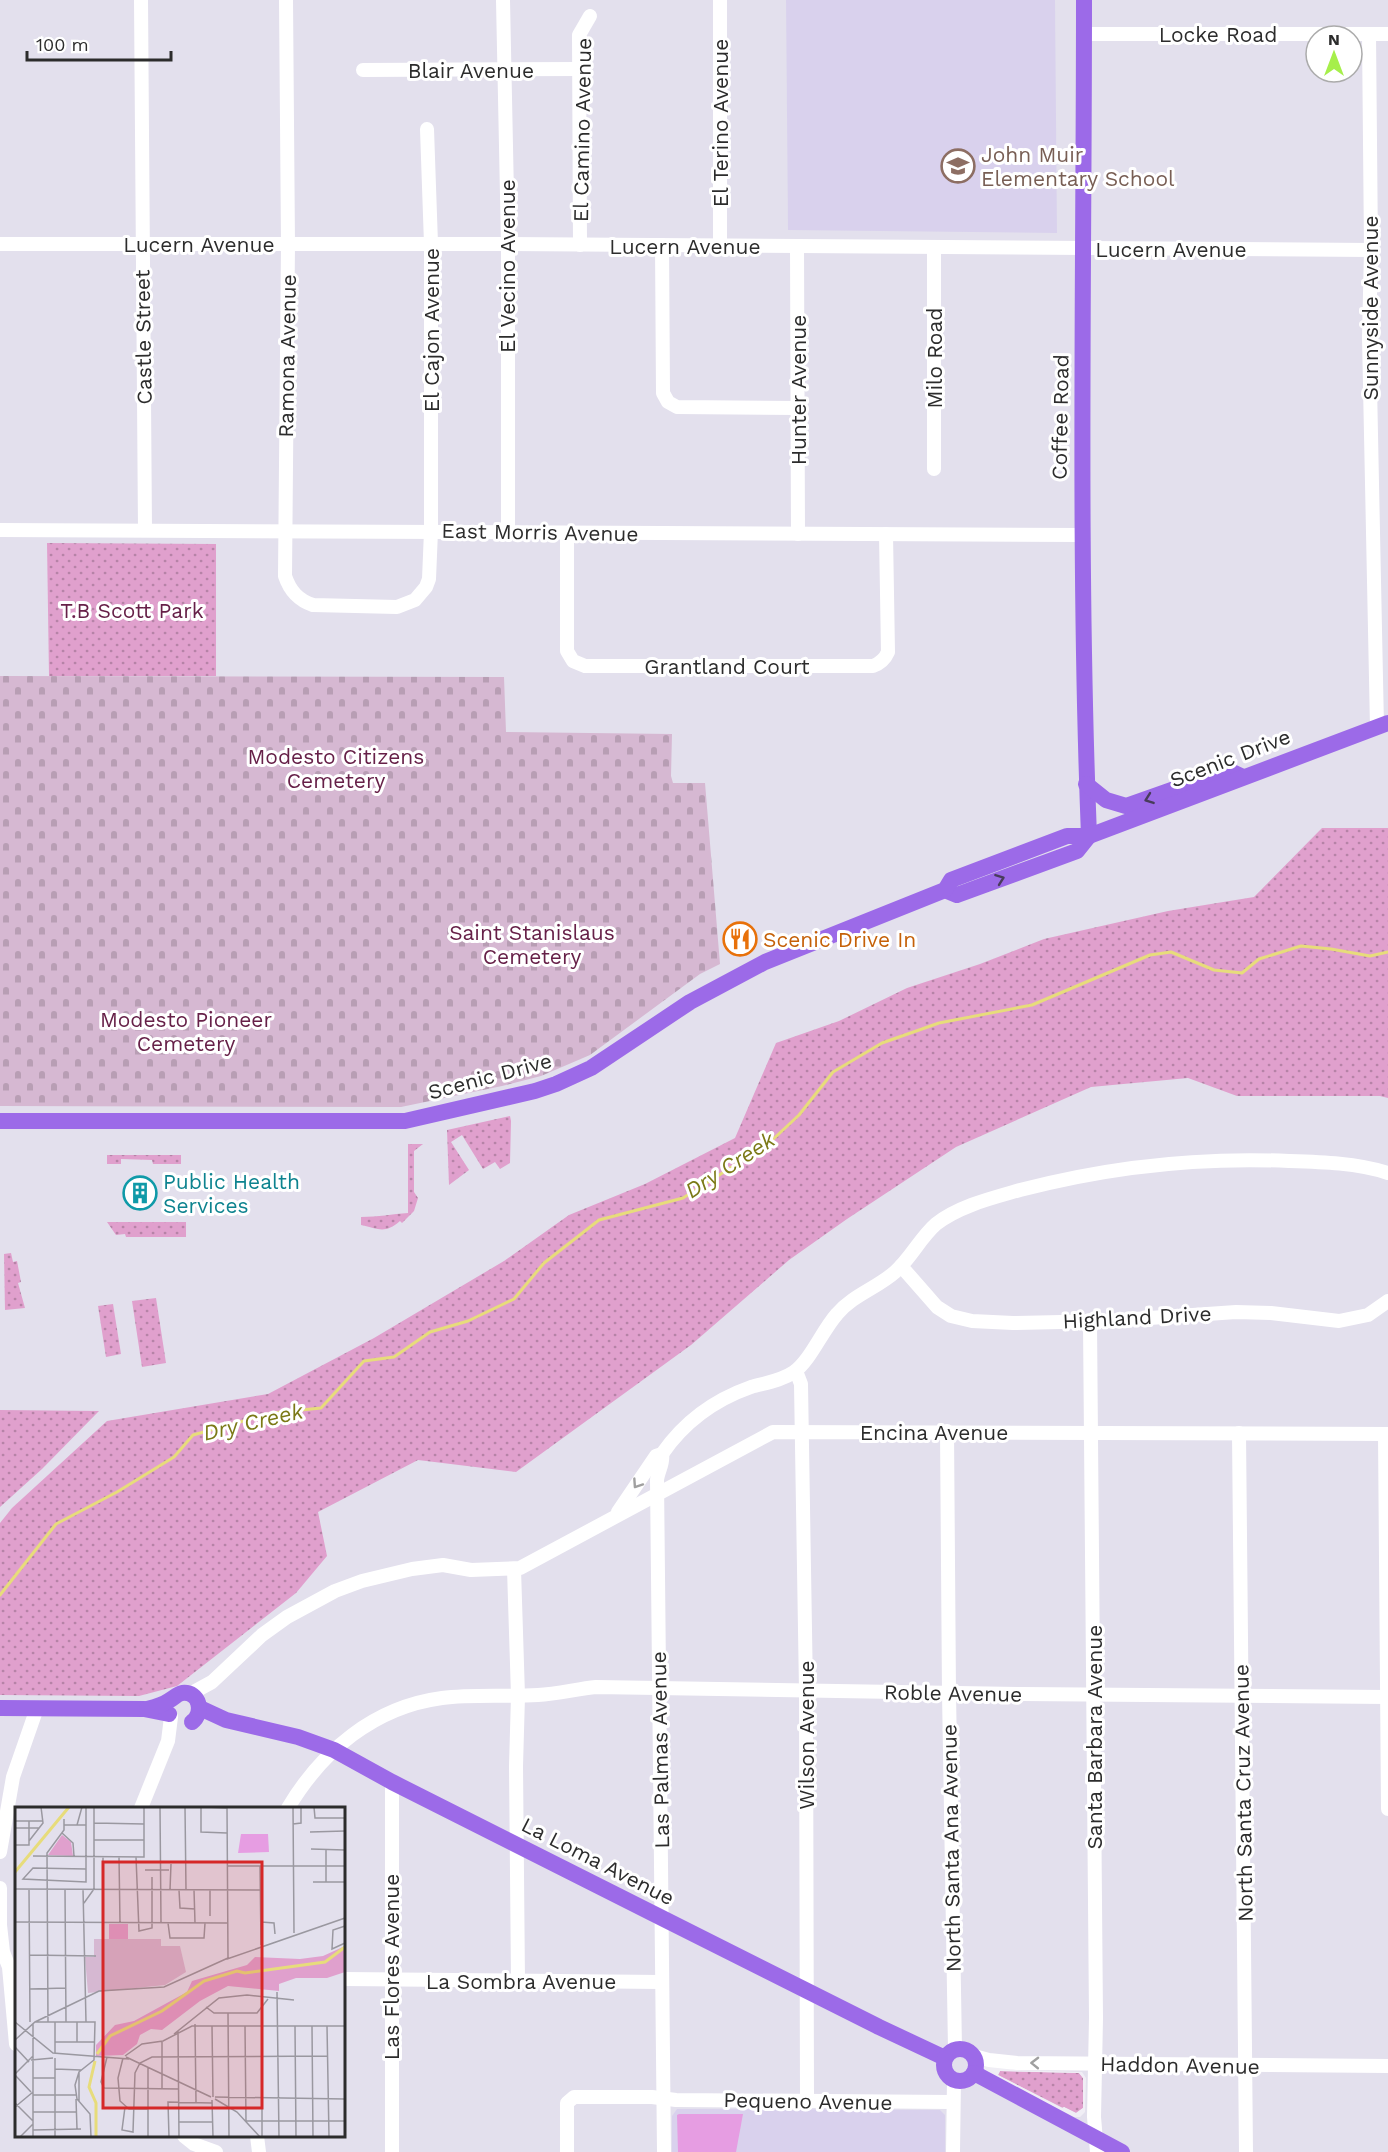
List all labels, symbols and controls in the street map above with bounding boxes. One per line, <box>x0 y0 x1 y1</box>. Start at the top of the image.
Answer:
street label: Locke Road <box>1159 22 1277 47</box>
scale bar <box>27 24 171 62</box>
north arrow <box>1304 24 1364 84</box>
text: N <box>1328 30 1340 49</box>
text: 100 m <box>36 34 89 55</box>
street label: El Camino Avenue <box>568 38 596 222</box>
street label: El Terino Avenue <box>708 39 733 207</box>
street label: Blair Avenue <box>408 58 534 83</box>
place label: John Muir Elementary School <box>981 142 1175 191</box>
school or university icon: John Muir Elementary School <box>940 148 976 184</box>
street label: El Vecino Avenue <box>495 179 520 353</box>
street label: Sunnyside Avenue <box>1358 215 1383 401</box>
street label: Lucern Avenue <box>123 232 275 257</box>
street label: Lucern Avenue <box>609 234 761 259</box>
street label: Lucern Avenue <box>1095 237 1247 262</box>
street label: El Cajon Avenue <box>419 248 444 412</box>
street label: Castle Street <box>129 269 157 405</box>
street label: Ramona Avenue <box>273 274 301 438</box>
street label: Milo Road <box>922 308 947 408</box>
street label: Hunter Avenue <box>786 315 811 465</box>
street label: Coffee Road <box>1046 354 1074 480</box>
street label: East Morris Avenue <box>441 518 639 546</box>
park label: T.B Scott Park <box>60 598 204 623</box>
street label: Grantland Court <box>644 654 810 679</box>
street label: Scenic Drive <box>1166 724 1294 792</box>
park label: Modesto Citizens Cemetery <box>248 744 424 793</box>
one-way arrow <box>1145 791 1155 804</box>
one-way arrow <box>994 874 1005 886</box>
park label: Saint Stanislaus Cemetery <box>449 920 615 969</box>
restaurant icon: Scenic Drive In <box>722 921 758 957</box>
place label: Scenic Drive In <box>763 927 916 952</box>
park label: Modesto Pioneer Cemetery <box>100 1007 272 1056</box>
street label: Scenic Drive <box>425 1047 555 1105</box>
water label: Dry Creek <box>680 1126 780 1203</box>
place label: Public Health Services <box>163 1169 300 1218</box>
building icon: Public Health Services <box>122 1175 158 1211</box>
street label: Highland Drive <box>1062 1301 1212 1333</box>
water label: Dry Creek <box>201 1398 306 1446</box>
street label: Encina Avenue <box>860 1420 1008 1445</box>
one-way arrow <box>634 1477 645 1488</box>
street label: Santa Barbara Avenue <box>1082 1625 1107 1849</box>
street label: Las Palmas Avenue <box>646 1651 674 1849</box>
street label: Wilson Avenue <box>794 1660 819 1810</box>
street label: North Santa Cruz Avenue <box>1228 1664 1258 1922</box>
street label: Roble Avenue <box>884 1679 1022 1707</box>
street label: North Santa Ana Avenue <box>936 1724 966 1972</box>
inset map <box>15 1807 345 2137</box>
street label: La Loma Avenue <box>517 1812 679 1910</box>
street label: Las Flores Avenue <box>379 1874 404 2060</box>
street label: La Sombra Avenue <box>426 1969 616 1994</box>
street label: Haddon Avenue <box>1100 2051 1260 2079</box>
one-way arrow <box>1031 2057 1040 2069</box>
street label: Pequeno Avenue <box>723 2087 893 2115</box>

